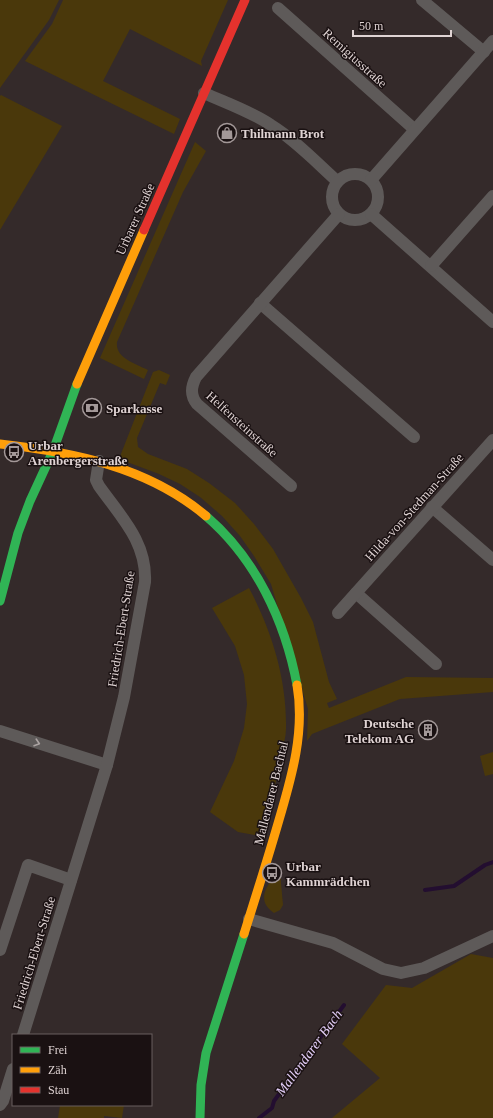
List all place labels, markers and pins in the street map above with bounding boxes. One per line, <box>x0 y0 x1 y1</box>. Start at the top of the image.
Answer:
shop icon: Thilmann Brot <box>216 122 238 144</box>
place label: Thilmann Brot <box>241 126 325 141</box>
bank icon: Sparkasse <box>81 397 103 419</box>
place label: Sparkasse <box>106 401 163 416</box>
place label: Urbar Arenbergerstraße <box>28 438 128 468</box>
bus stop icon: Urbar Arenbergerstraße <box>3 441 25 463</box>
place label: Deutsche Telekom AG <box>345 716 414 746</box>
building icon: Deutsche Telekom AG <box>417 719 439 741</box>
place label: Urbar Kammrädchen <box>286 859 371 889</box>
bus stop icon: Urbar Kammrädchen <box>261 862 283 884</box>

